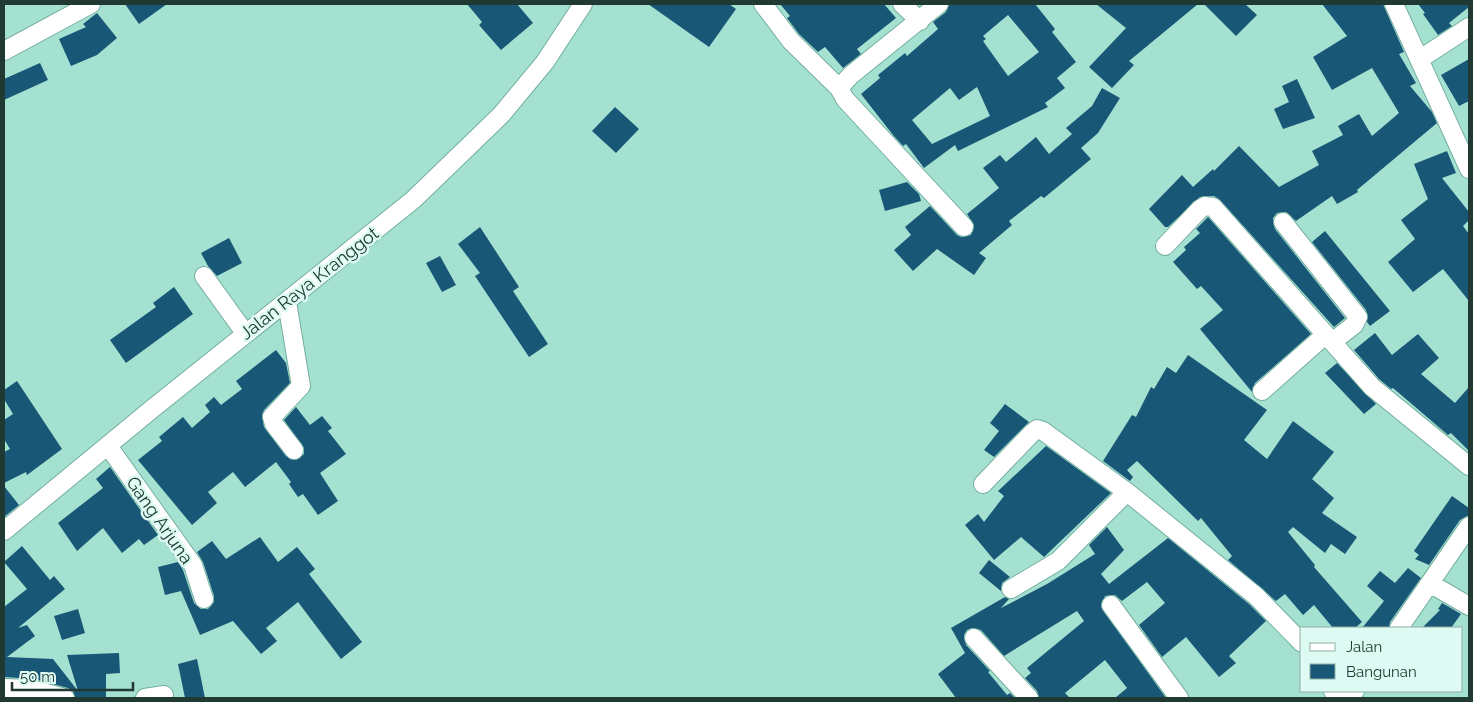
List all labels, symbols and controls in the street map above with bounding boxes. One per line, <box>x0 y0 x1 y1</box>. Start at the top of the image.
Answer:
street label: Jalan Raya Kranggot <box>235 222 383 344</box>
street label: Gang Arjuna <box>122 472 198 568</box>
legend <box>1300 627 1463 692</box>
text: Jalan <box>1346 638 1382 656</box>
scale bar <box>12 660 134 692</box>
text: Bangunan <box>1346 663 1417 681</box>
text: 50 m <box>20 668 55 686</box>

